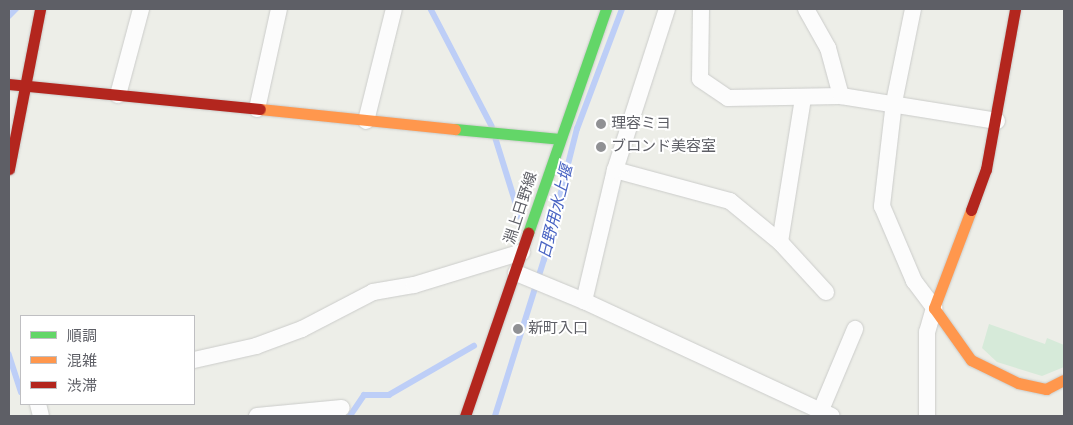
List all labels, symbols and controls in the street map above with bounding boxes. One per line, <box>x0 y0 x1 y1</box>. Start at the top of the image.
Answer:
place label: 理容ミヨ <box>611 115 671 133</box>
marker: 理容ミヨ <box>595 118 607 130</box>
place label: ブロンド美容室 <box>611 138 716 156</box>
marker: ブロンド美容室 <box>595 141 607 153</box>
water label: 日野用水上堰 <box>535 163 577 261</box>
street label: 淵上日野線 <box>501 170 541 246</box>
legend <box>20 315 195 405</box>
place label: 新町入口 <box>528 320 588 338</box>
marker: 新町入口 <box>512 323 524 335</box>
text: 順調 <box>67 327 97 345</box>
text: 混雑 <box>67 352 97 370</box>
text: 渋滞 <box>67 377 97 395</box>

